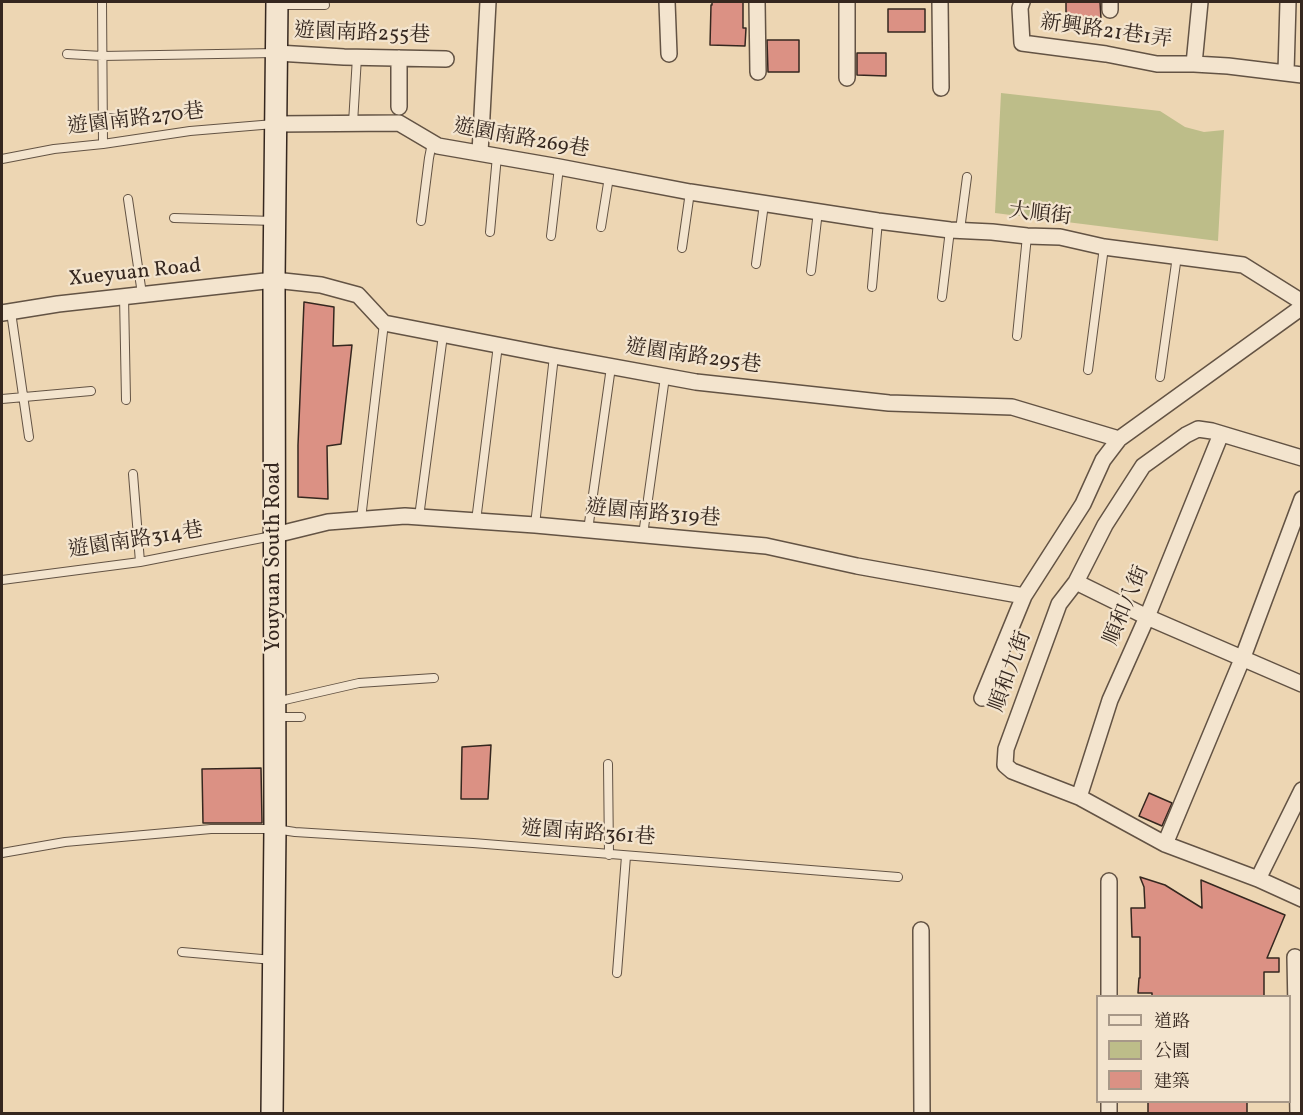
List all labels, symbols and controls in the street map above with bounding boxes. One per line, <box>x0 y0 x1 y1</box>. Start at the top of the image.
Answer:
street label: 新興路21巷1弄 <box>1039 11 1173 55</box>
street label: 遊園南路255巷 <box>293 20 431 50</box>
street label: 遊園南路270巷 <box>66 100 206 142</box>
street label: 遊園南路269巷 <box>451 116 591 164</box>
street label: 大順街 <box>1007 200 1073 232</box>
street label: Xueyuan Road <box>68 255 202 293</box>
street label: 遊園南路295巷 <box>623 336 763 380</box>
street label: Youyuan South Road <box>262 462 288 652</box>
street label: 遊園南路319巷 <box>585 497 721 533</box>
street label: 遊園南路314巷 <box>67 519 205 565</box>
street label: 順和八街 <box>1100 562 1156 650</box>
street label: 順和九街 <box>986 628 1038 716</box>
street label: 遊園南路361巷 <box>520 818 656 852</box>
legend <box>1096 995 1291 1103</box>
text: 道路 <box>1154 1010 1190 1035</box>
text: 公園 <box>1154 1040 1190 1065</box>
text: 建築 <box>1154 1070 1190 1095</box>

